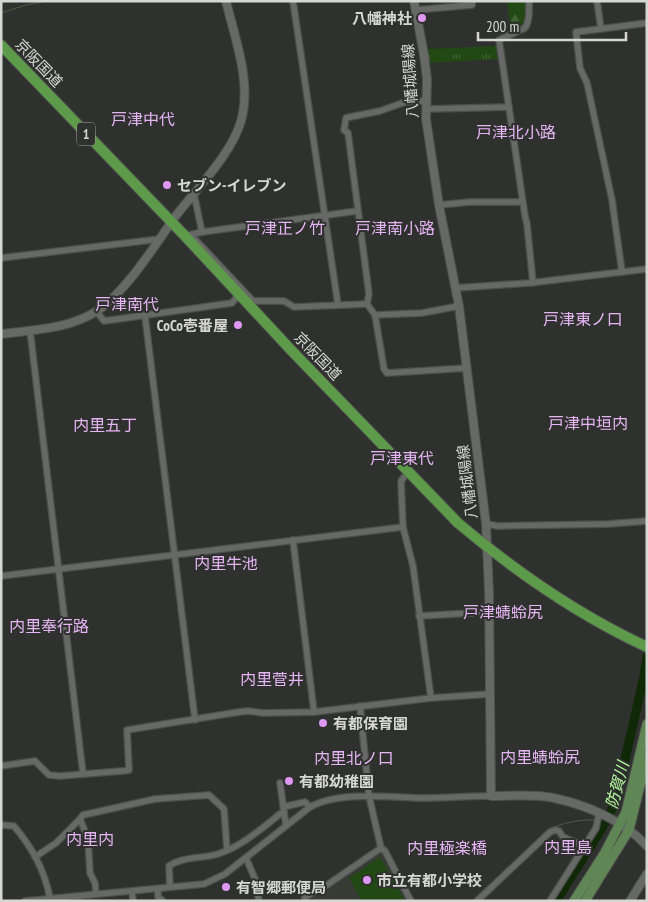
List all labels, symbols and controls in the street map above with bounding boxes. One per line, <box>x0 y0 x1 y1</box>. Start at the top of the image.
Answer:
place label: 八幡神社 <box>352 9 412 28</box>
scale bar <box>478 10 626 42</box>
marker: 八幡神社 <box>416 12 428 24</box>
text: 200 m <box>486 17 519 36</box>
street label: 京阪国道 <box>11 35 67 91</box>
street label: 八幡城陽線 <box>398 43 422 119</box>
district label: 戸津中代 <box>111 109 175 129</box>
road number: 1 <box>77 122 95 146</box>
district label: 戸津北小路 <box>476 122 556 142</box>
place label: セブン-イレブン <box>177 176 286 195</box>
marker: セブン-イレブン <box>161 179 173 191</box>
district label: 戸津正ノ竹 <box>245 218 325 238</box>
district label: 戸津南小路 <box>355 218 435 238</box>
district label: 戸津南代 <box>95 294 159 314</box>
district label: 戸津東ノ口 <box>543 309 623 329</box>
place label: CoCo壱番屋 <box>157 316 228 335</box>
marker: CoCo壱番屋 <box>232 319 244 331</box>
street label: 京阪国道 <box>290 328 346 384</box>
district label: 戸津中垣内 <box>548 413 628 433</box>
district label: 内里五丁 <box>73 415 137 435</box>
street label: 八幡城陽線 <box>453 444 481 520</box>
district label: 戸津東代 <box>370 448 434 468</box>
district label: 内里牛池 <box>194 553 258 573</box>
district label: 戸津蜻蛉尻 <box>463 602 543 622</box>
district label: 内里奉行路 <box>9 616 89 636</box>
district label: 内里菅井 <box>240 669 304 689</box>
place label: 有都保育園 <box>333 714 408 733</box>
marker: 有都保育園 <box>317 717 329 729</box>
district label: 内里蜻蛉尻 <box>500 747 580 767</box>
district label: 内里北ノ口 <box>314 748 394 768</box>
water label: 防賀川 <box>601 757 633 811</box>
place label: 有都幼稚園 <box>299 772 374 791</box>
marker: 有都幼稚園 <box>283 775 295 787</box>
district label: 内里内 <box>66 829 114 849</box>
district label: 内里島 <box>544 837 592 857</box>
district label: 内里極楽橋 <box>407 838 487 858</box>
place label: 市立有都小学校 <box>377 871 482 890</box>
marker: 市立有都小学校 <box>361 874 373 886</box>
place label: 有智郷郵便局 <box>236 878 326 897</box>
marker: 有智郷郵便局 <box>220 881 232 893</box>

